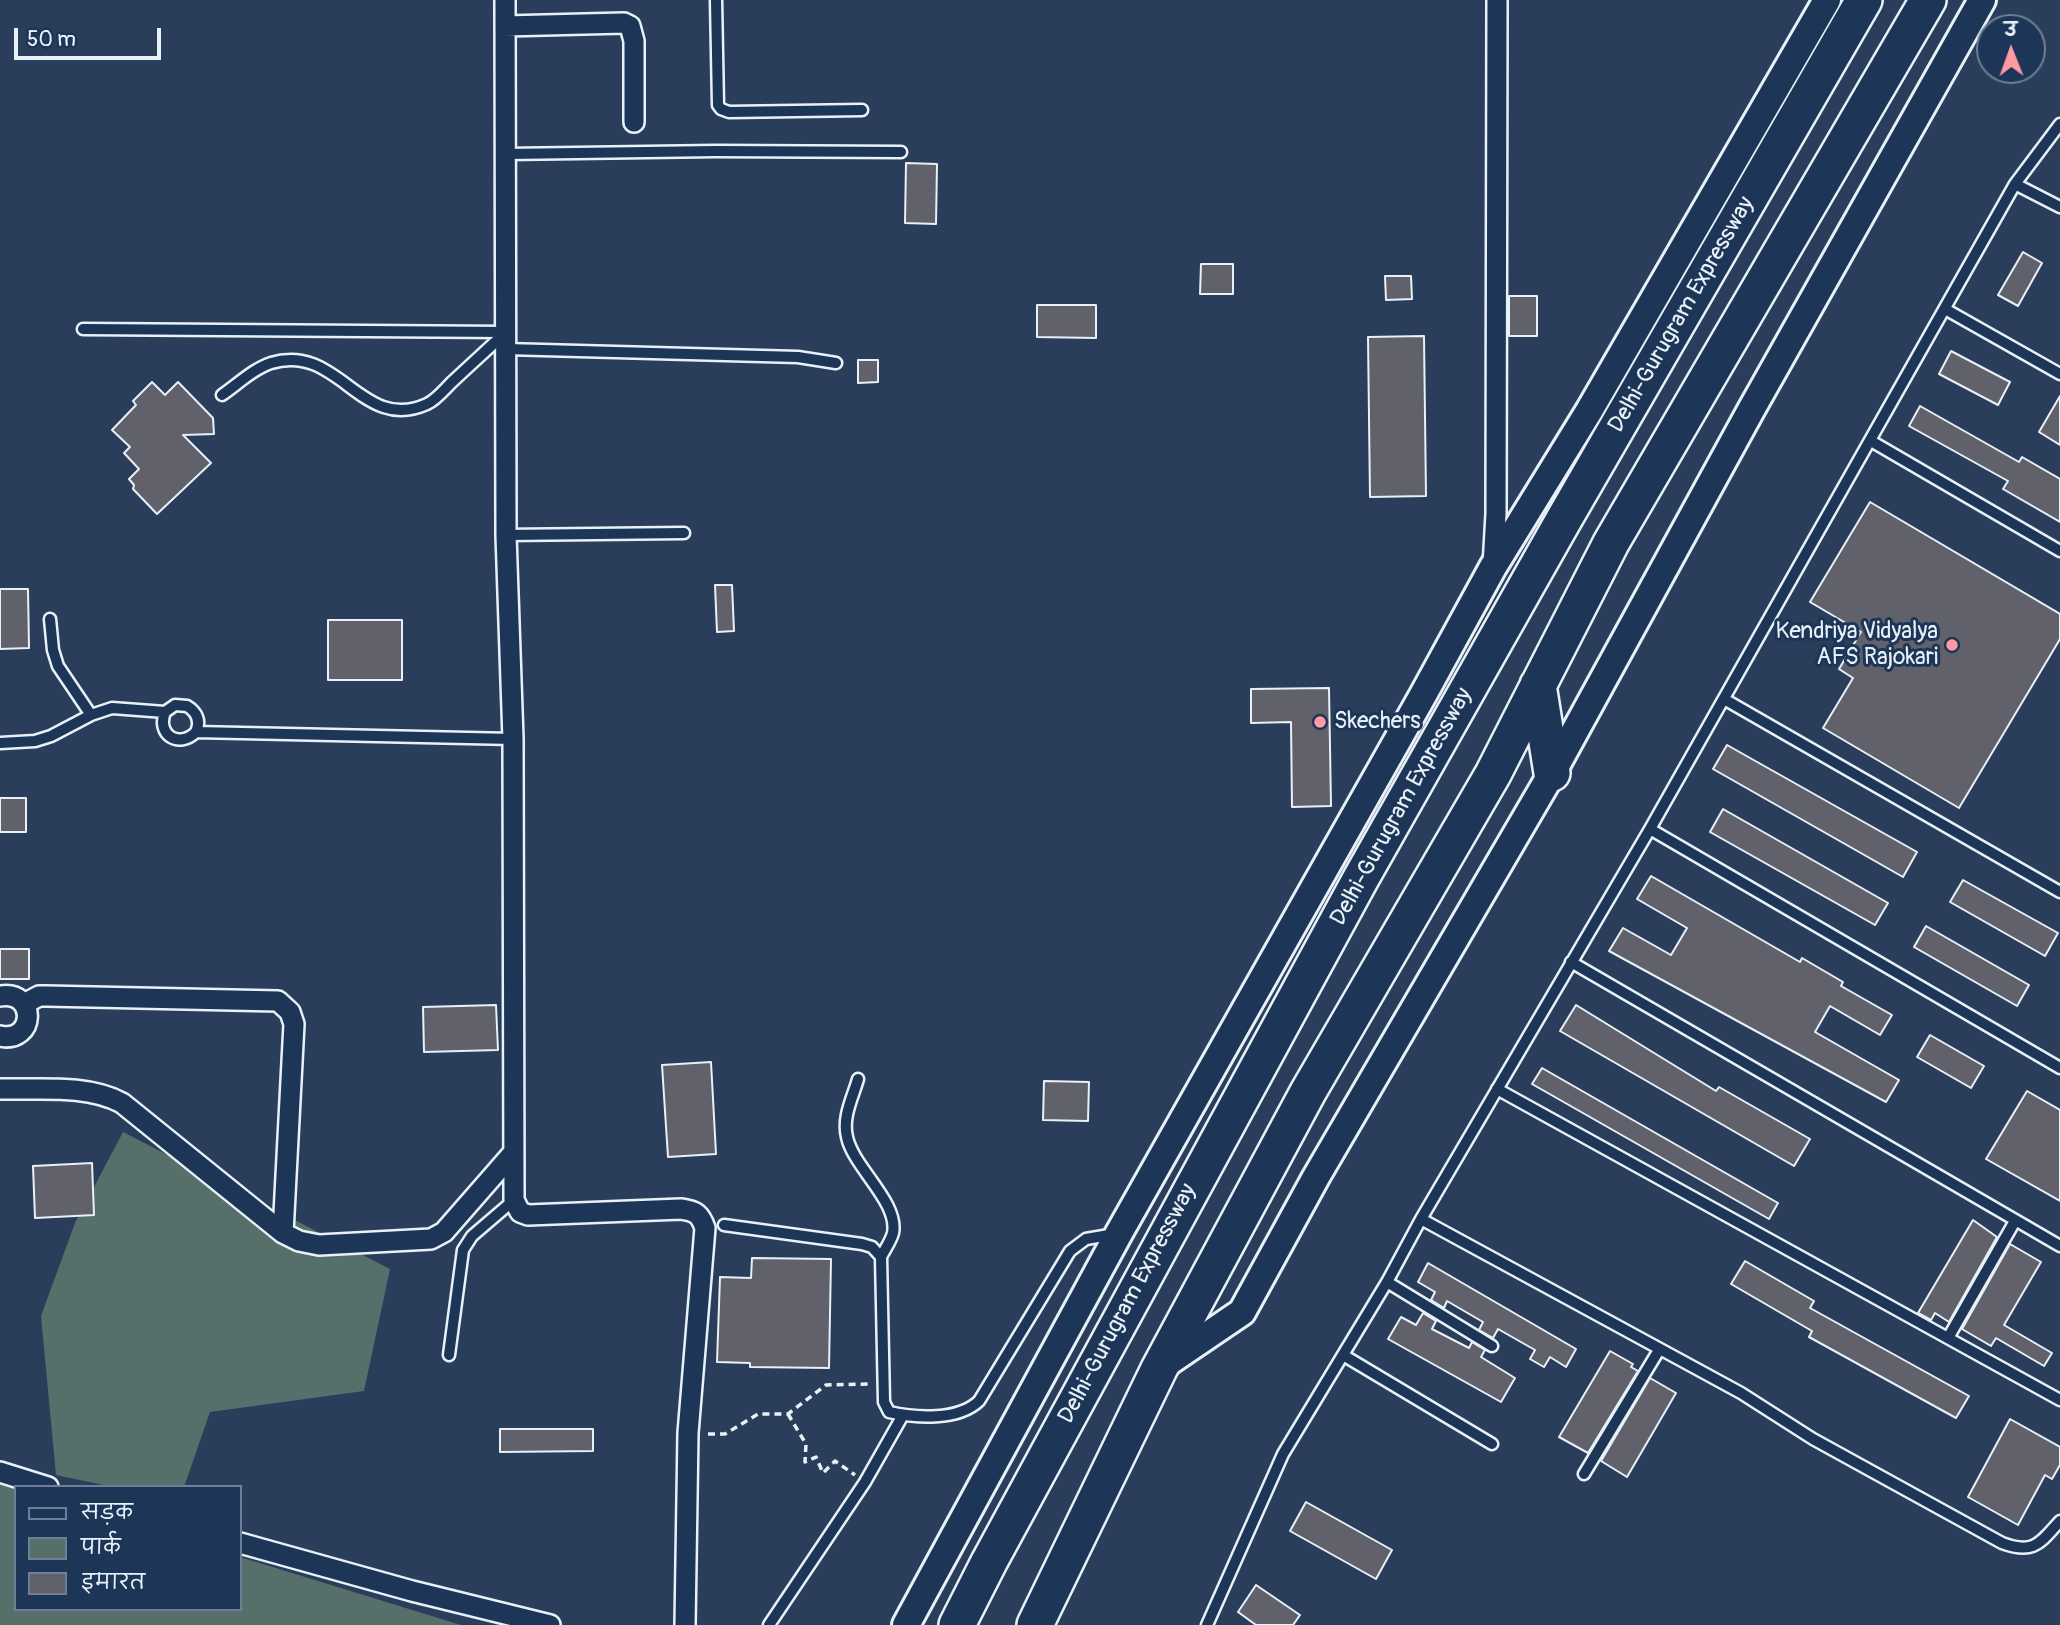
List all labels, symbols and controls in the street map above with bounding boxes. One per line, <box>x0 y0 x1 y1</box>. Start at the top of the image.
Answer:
scale bar <box>18 14 164 58</box>
north arrow <box>1976 14 2046 84</box>
text: उ <box>2004 18 2017 42</box>
text: 50 m <box>27 26 76 53</box>
street label: Delhi-Gurugram Expressway <box>1603 192 1761 438</box>
place label: Kendriya Vidyalya AFS Rajokari <box>1776 618 1938 672</box>
marker: Kendriya Vidyalya AFS Rajokari <box>1944 637 1960 653</box>
street label: Delhi-Gurugram Expressway <box>1325 683 1479 931</box>
place label: Skechers <box>1334 708 1421 736</box>
marker: Skechers <box>1312 714 1328 730</box>
street label: Delhi-Gurugram Expressway <box>1053 1179 1203 1429</box>
legend <box>14 1485 242 1611</box>
text: सड़क <box>81 1499 133 1526</box>
text: पार्क <box>81 1534 121 1561</box>
text: इमारत <box>81 1569 145 1596</box>

